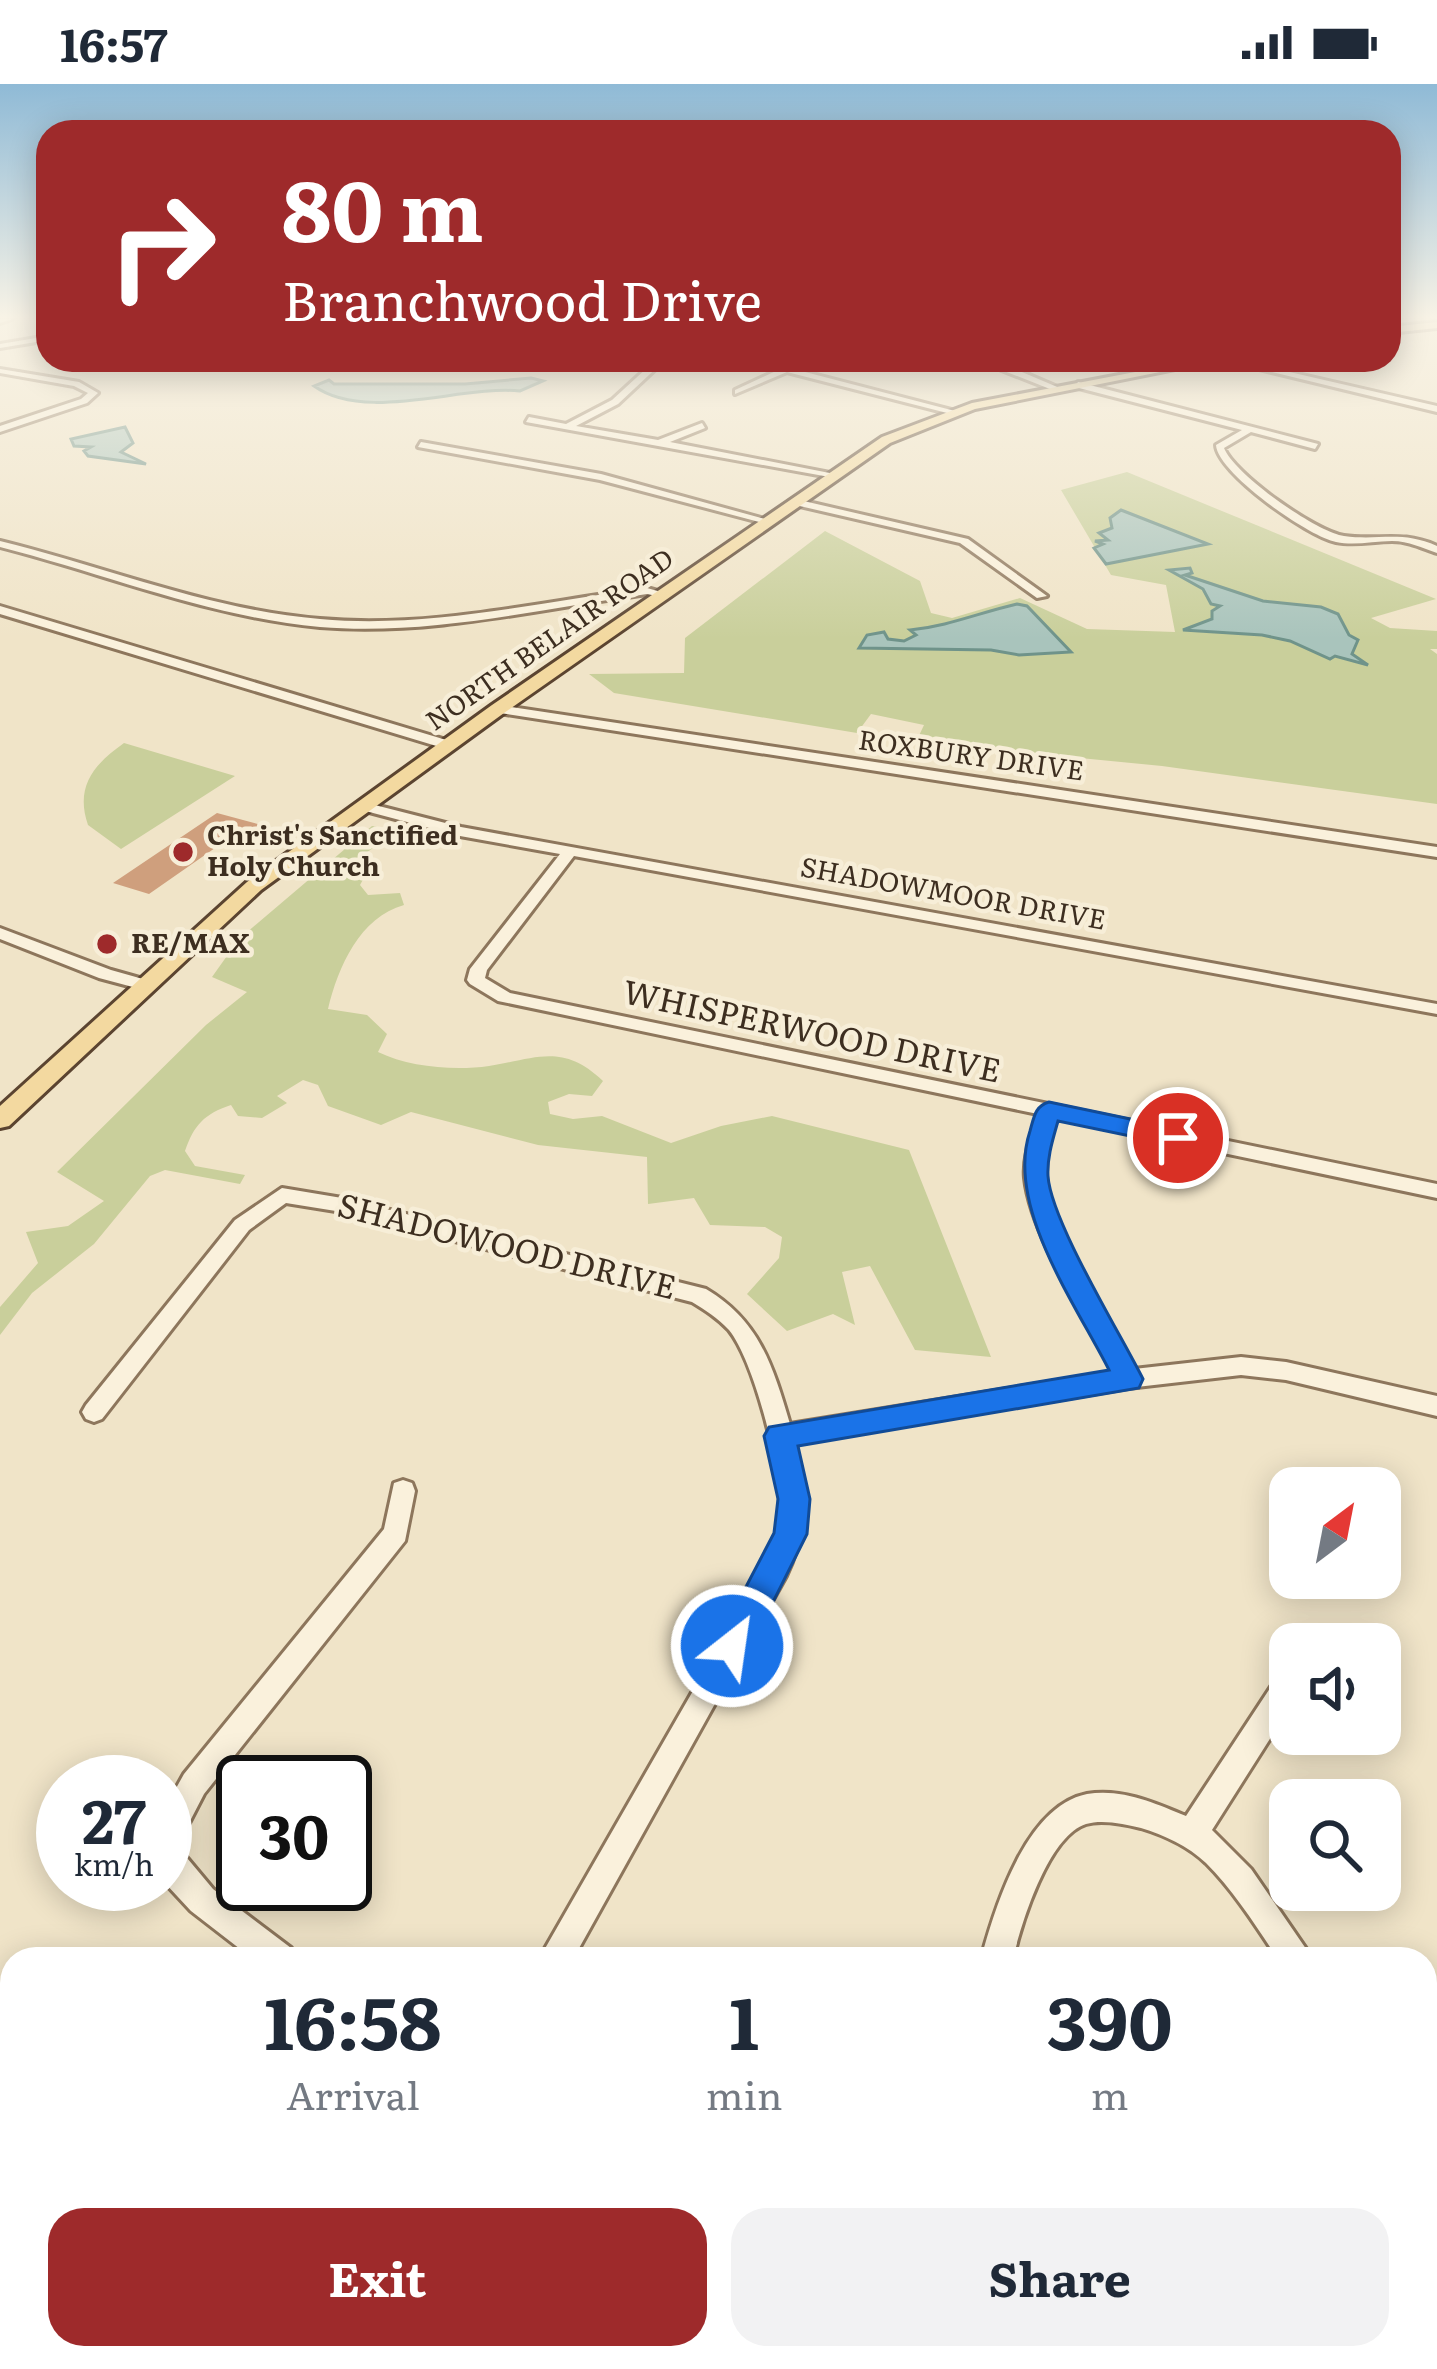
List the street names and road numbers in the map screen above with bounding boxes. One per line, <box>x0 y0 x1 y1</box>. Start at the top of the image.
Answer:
street label: NORTH BELAIR ROAD <box>416 537 680 738</box>
street label: ROXBURY DRIVE <box>856 717 1087 789</box>
street label: SHADOWMOOR DRIVE <box>798 845 1109 938</box>
street label: WHISPERWOOD DRIVE <box>619 965 1006 1093</box>
street label: SHADOWOOD DRIVE <box>333 1178 682 1309</box>

